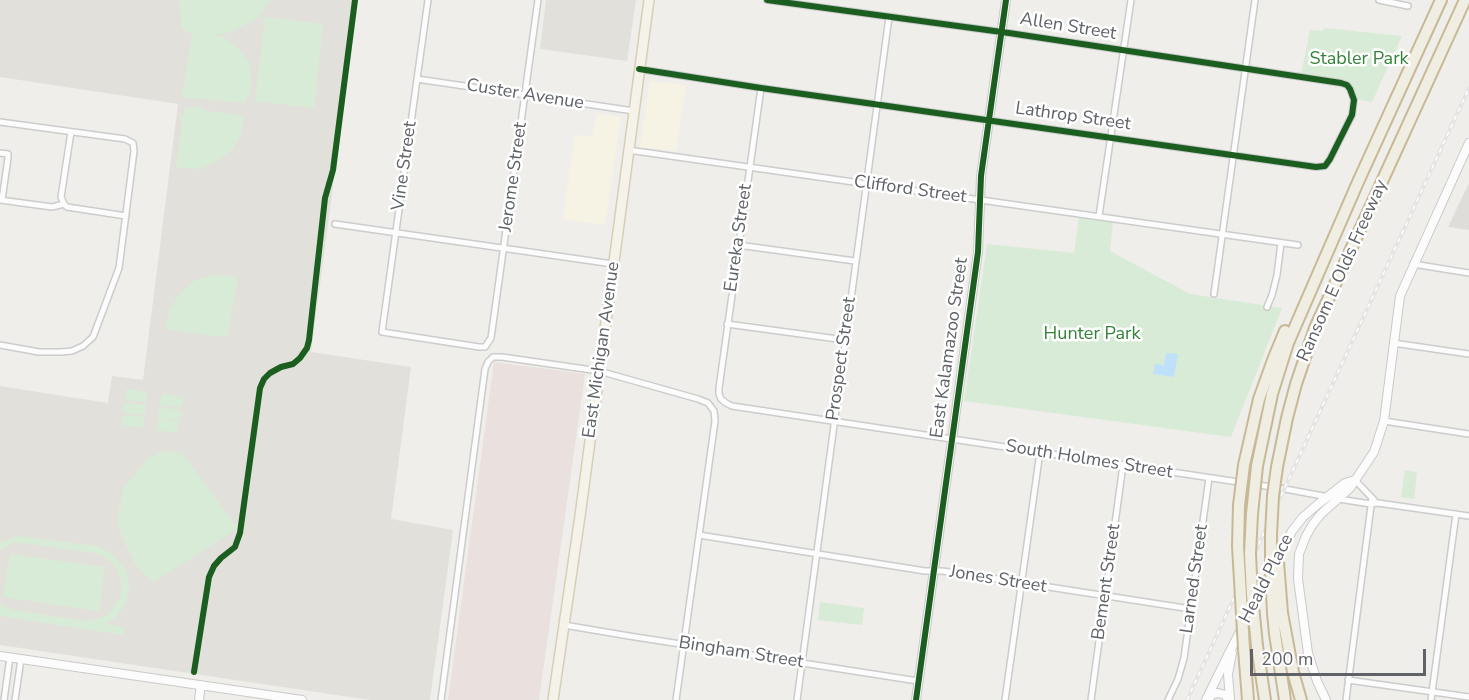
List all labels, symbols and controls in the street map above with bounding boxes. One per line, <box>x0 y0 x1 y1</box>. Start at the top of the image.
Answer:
street label: Allen Street <box>1018 9 1118 45</box>
park label: Stabler Park <box>1309 49 1409 71</box>
street label: Custer Avenue <box>465 75 585 115</box>
street label: Lathrop Street <box>1014 98 1132 136</box>
street label: Vine Street <box>388 120 422 212</box>
street label: Jerome Street <box>496 121 532 233</box>
street label: Clifford Street <box>852 171 968 209</box>
street label: Ransom E Olds Freeway <box>1293 177 1393 365</box>
street label: Eureka Street <box>721 183 757 293</box>
street label: East Kalamazoo Street <box>927 256 973 440</box>
street label: East Michigan Avenue <box>579 260 625 440</box>
street label: Prospect Street <box>823 296 861 422</box>
park label: Hunter Park <box>1044 324 1140 346</box>
street label: South Holmes Street <box>1004 436 1174 484</box>
street label: Bement Street <box>1088 523 1126 641</box>
street label: Larned Street <box>1177 523 1213 635</box>
street label: Heald Place <box>1235 531 1299 627</box>
street label: Jones Street <box>948 562 1048 598</box>
street label: Bingham Street <box>677 632 805 674</box>
scale bar <box>1253 637 1428 675</box>
text: 200 m <box>1261 647 1313 671</box>

